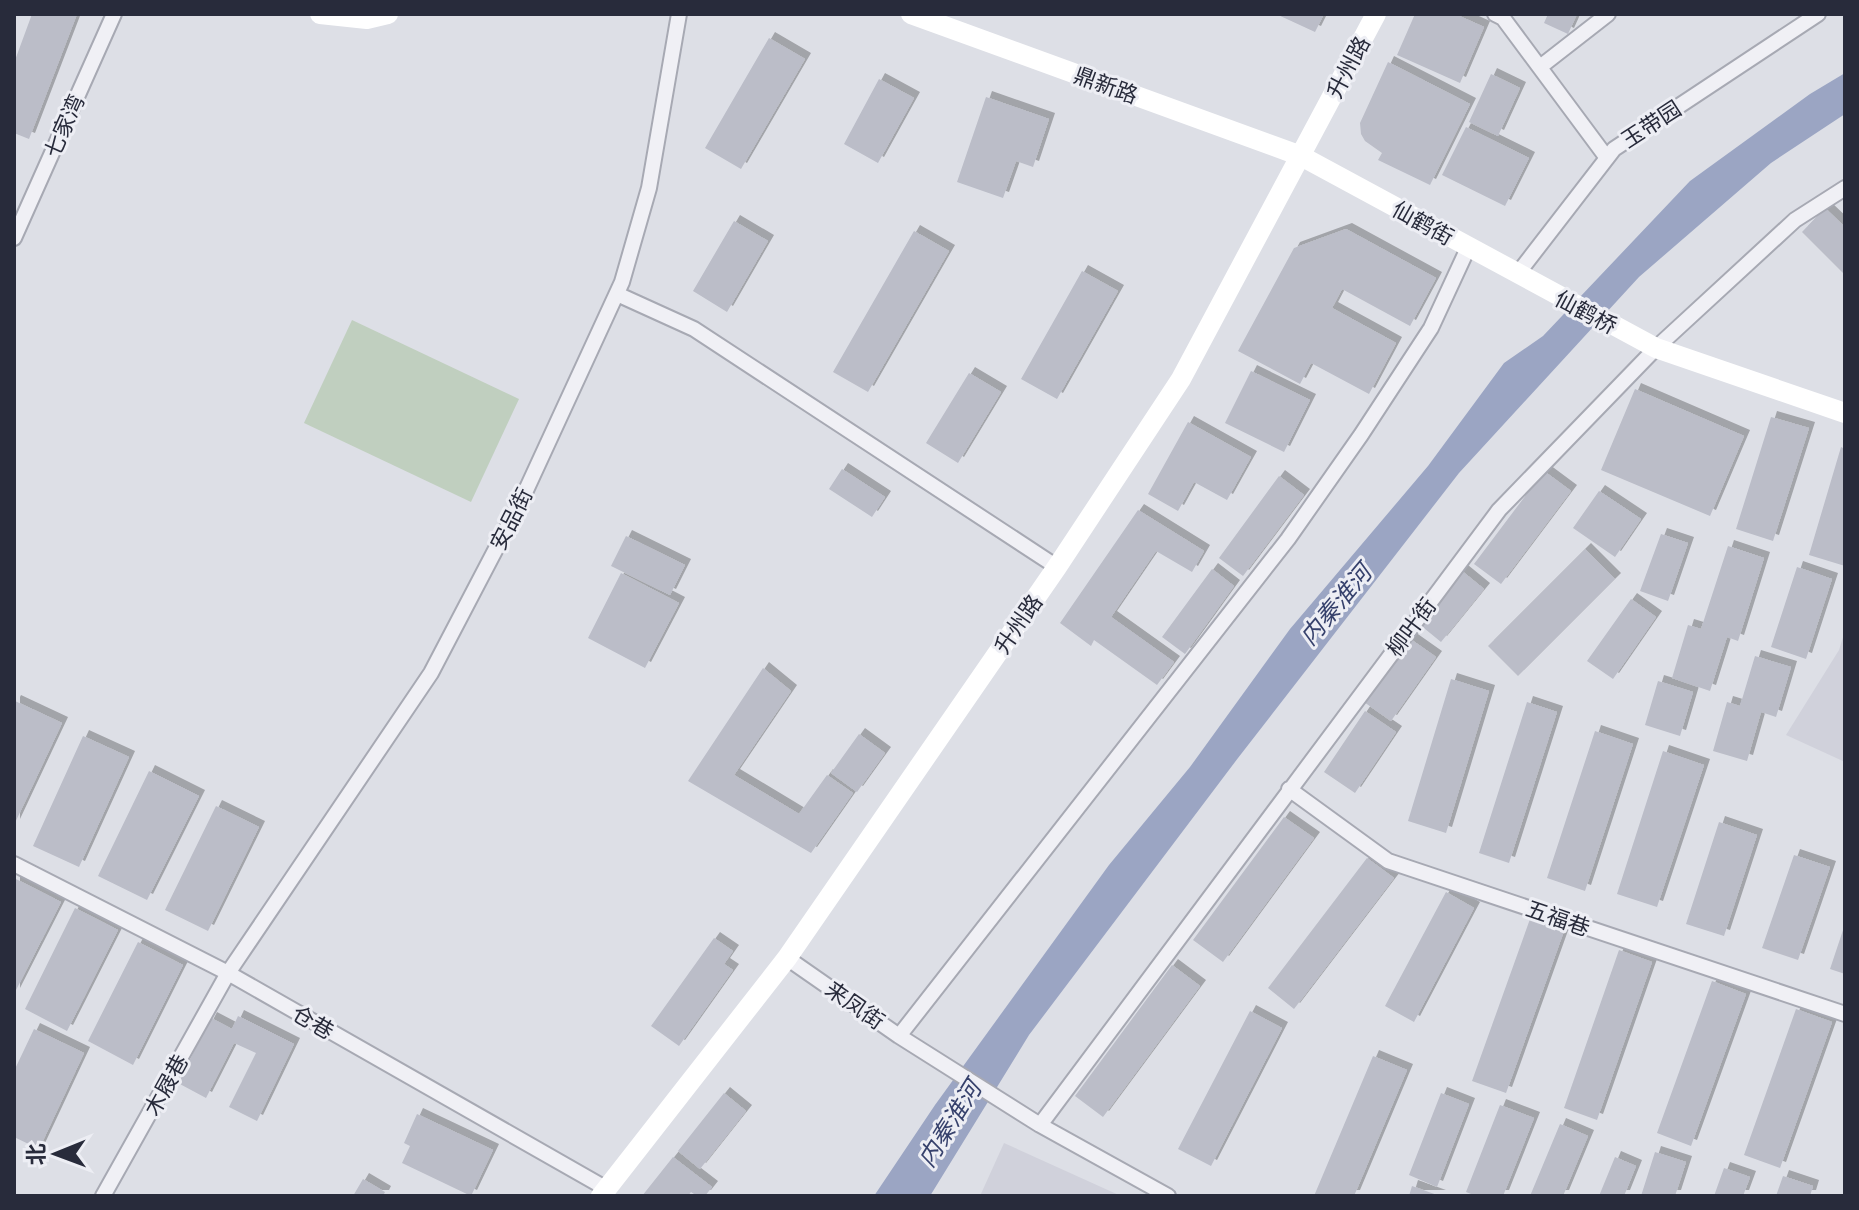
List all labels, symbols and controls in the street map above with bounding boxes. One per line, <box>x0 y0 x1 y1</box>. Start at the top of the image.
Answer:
street label: 升州路 <box>1319 31 1378 104</box>
street label: 鼎新路 <box>1070 60 1142 111</box>
street label: 七家湾 <box>37 90 92 163</box>
street label: 玉带园 <box>1615 93 1687 155</box>
street label: 仙鹤街 <box>1386 194 1459 253</box>
street label: 仙鹤桥 <box>1549 283 1622 342</box>
street label: 安品街 <box>483 483 540 556</box>
water label: 内秦淮河 <box>1292 554 1382 652</box>
street label: 升州路 <box>987 588 1050 660</box>
street label: 柳叶街 <box>1379 592 1444 663</box>
street label: 五福巷 <box>1522 893 1594 944</box>
street label: 来凤街 <box>819 974 891 1037</box>
street label: 仓巷 <box>286 998 340 1047</box>
street label: 木屐巷 <box>137 1049 196 1122</box>
water label: 内秦淮河 <box>910 1071 991 1173</box>
north arrow <box>16 1114 96 1194</box>
text: 北 <box>21 1143 52 1166</box>

